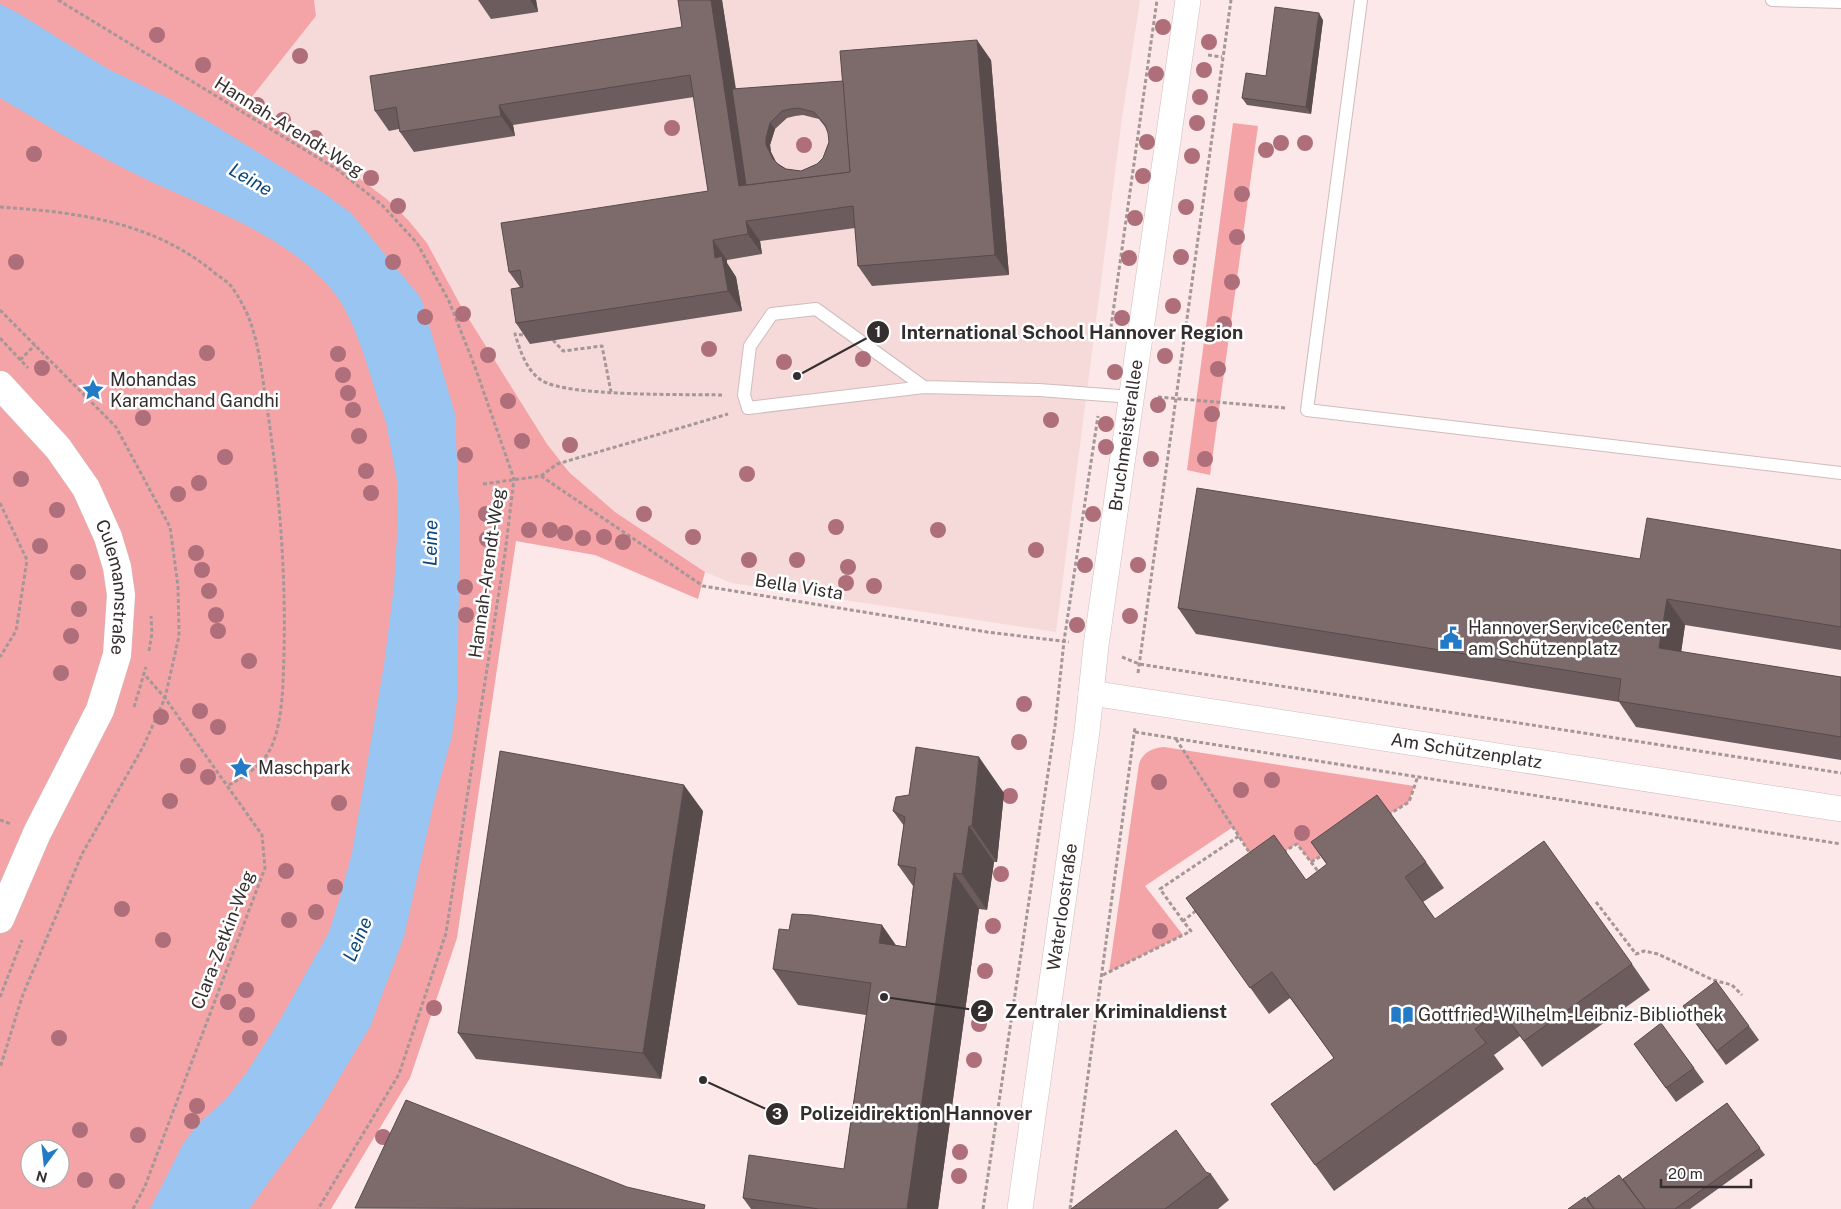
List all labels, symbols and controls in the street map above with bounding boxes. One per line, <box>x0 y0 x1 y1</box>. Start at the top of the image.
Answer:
street label: Hannah-Arendt-Weg <box>211 72 368 181</box>
water label: Leine <box>225 158 277 200</box>
callout: International School Hannover Region <box>866 315 1253 349</box>
text: International School Hannover Region <box>901 321 1243 343</box>
text: 1 <box>875 323 881 340</box>
street label: Bruchmeisterallee <box>1104 358 1147 512</box>
place label: Mohandas Karamchand Gandhi <box>110 369 279 411</box>
place icon: Mohandas Karamchand Gandhi <box>80 377 106 403</box>
street label: Hannah-Arendt-Weg <box>464 486 509 659</box>
street label: Culemannstraße <box>91 516 132 656</box>
water label: Leine <box>419 520 441 566</box>
street label: Bella Vista <box>753 569 845 604</box>
place label: HannoverServiceCenter am Schützenplatz <box>1468 617 1668 659</box>
public building icon: HannoverServiceCenter am Schützenplatz <box>1438 625 1464 651</box>
street label: Am Schützenplatz <box>1389 729 1544 773</box>
place icon: Maschpark <box>228 755 254 781</box>
place label: Maschpark <box>258 757 351 778</box>
street label: Waterloostraße <box>1043 842 1081 972</box>
street label: Clara-Zetkin-Weg <box>186 868 259 1012</box>
water label: Leine <box>338 913 376 965</box>
callout: Zentraler Kriminaldienst <box>970 994 1237 1028</box>
text: Zentraler Kriminaldienst <box>1005 1000 1227 1022</box>
text: 2 <box>977 1002 987 1019</box>
library icon: Gottfried-Wilhelm-Leibniz-Bibliothek <box>1389 1002 1415 1028</box>
place label: Gottfried-Wilhelm-Leibniz-Bibliothek <box>1418 1004 1724 1025</box>
callout: Polizeidirektion Hannover <box>765 1097 1042 1131</box>
text: Polizeidirektion Hannover <box>800 1102 1032 1124</box>
text: 3 <box>772 1105 782 1122</box>
north arrow <box>20 1139 70 1189</box>
scale bar <box>1661 1156 1751 1188</box>
text: 20 m <box>1668 1165 1703 1182</box>
text: N <box>34 1167 49 1186</box>

